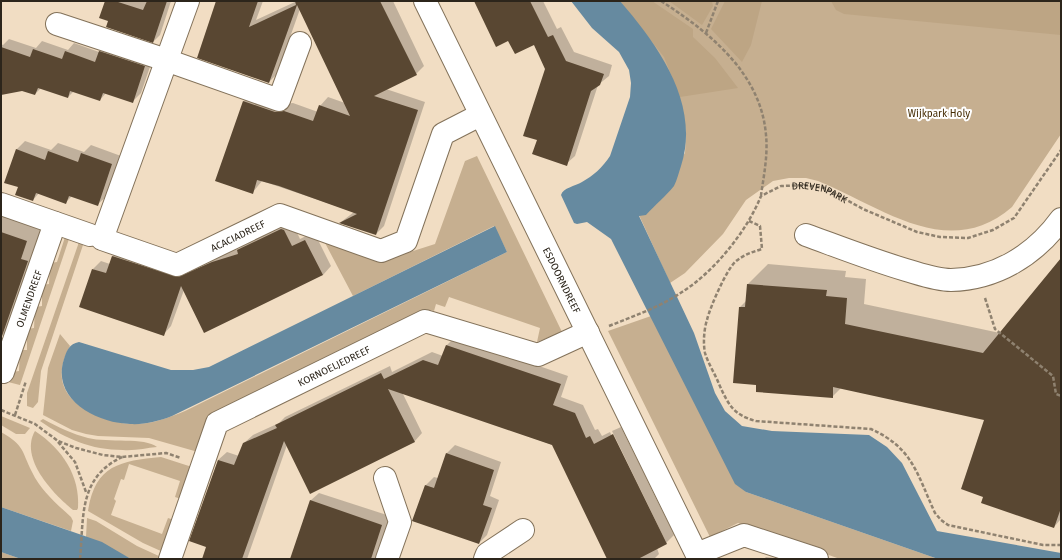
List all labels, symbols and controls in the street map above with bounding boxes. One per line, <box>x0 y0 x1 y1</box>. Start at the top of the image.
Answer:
park label: Wijkpark Holy <box>908 108 970 120</box>
street label: DREVENPARK <box>791 180 849 206</box>
street label: ACACIADREEF <box>209 218 268 255</box>
street label: ESDOORNDREEF <box>540 246 582 316</box>
street label: OLMENDREEF <box>14 269 45 329</box>
street label: KORNOELJEDREEF <box>296 344 373 389</box>

